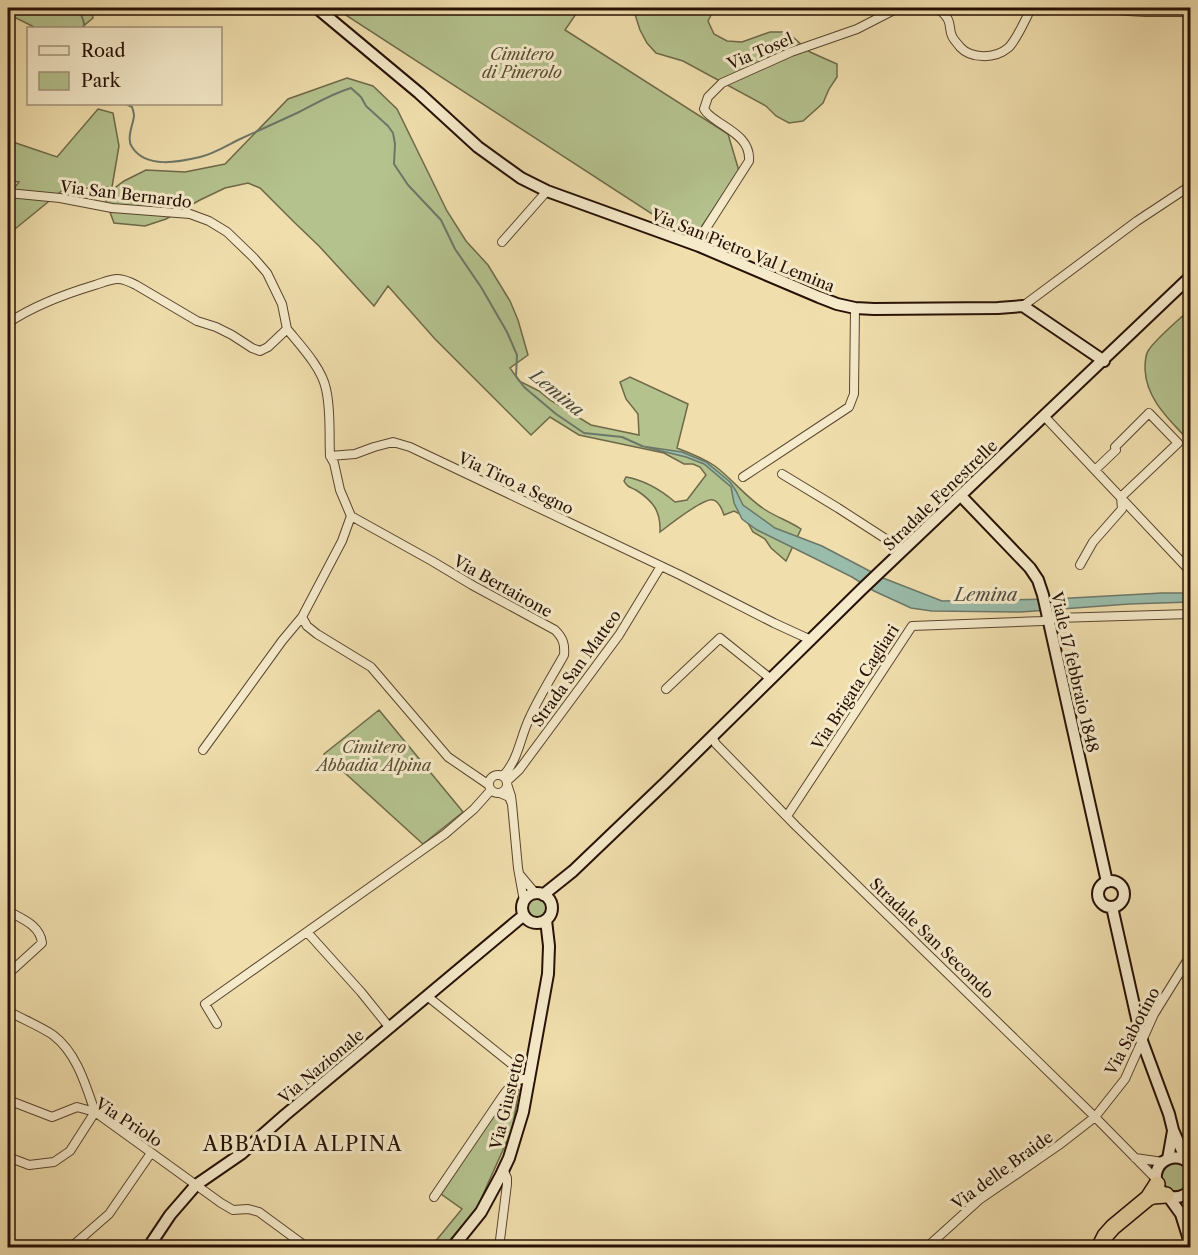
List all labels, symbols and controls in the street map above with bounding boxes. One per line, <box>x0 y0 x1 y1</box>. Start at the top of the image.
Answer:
legend <box>27 27 222 105</box>
street label: Via Tosel <box>723 28 796 74</box>
text: Road <box>81 40 126 62</box>
park label: Cimitero di Pinerolo <box>482 44 562 82</box>
text: Park <box>81 70 122 92</box>
street label: Via San Bernardo <box>58 176 193 212</box>
street label: Via San Pietro Val Lemina <box>647 204 838 296</box>
water label: Lemina <box>524 363 589 422</box>
street label: Stradale Fenestrelle <box>879 435 1001 555</box>
street label: Via Tiro a Segno <box>454 447 577 519</box>
street label: Via Bertairone <box>449 550 556 621</box>
water label: Lemina <box>953 584 1018 606</box>
street label: Viale 17 febbraio 1848 <box>1047 589 1103 754</box>
street label: Strada San Matteo <box>527 606 625 730</box>
street label: Via Brigata Cagliari <box>806 620 903 754</box>
park label: Cimitero Abbadia Alpina <box>314 737 432 775</box>
street label: Stradale San Secondo <box>866 873 998 1003</box>
street label: Via Sabotino <box>1100 983 1164 1079</box>
street label: Via Nazionale <box>273 1024 368 1108</box>
street label: Via Giustetto <box>485 1050 529 1152</box>
street label: Via Priolo <box>91 1093 166 1151</box>
street label: Via delle Braide <box>947 1127 1057 1214</box>
district label: ABBADIA ALPINA <box>202 1132 403 1156</box>

